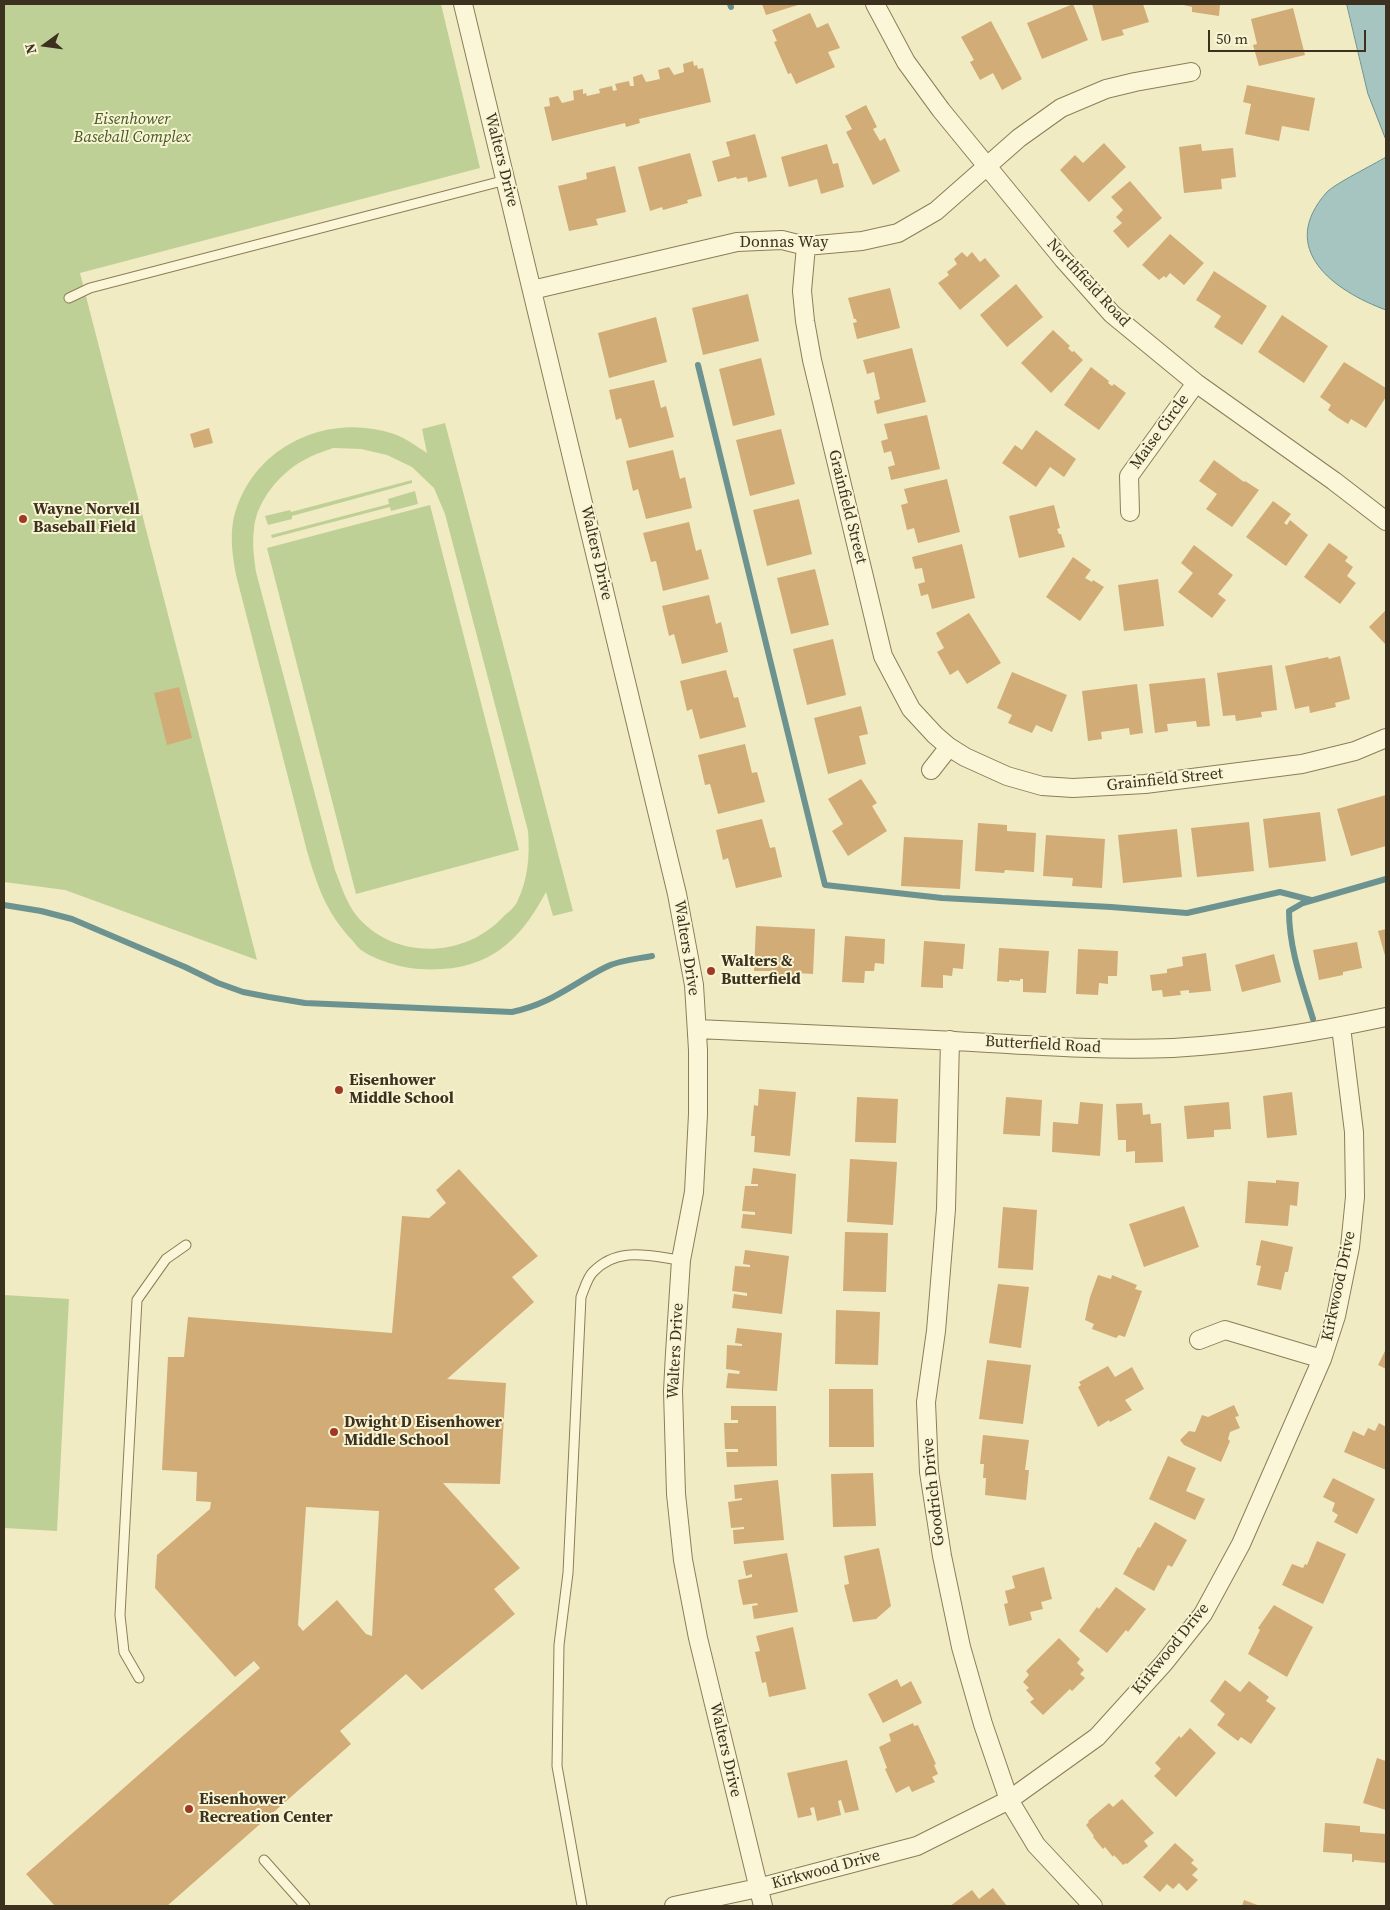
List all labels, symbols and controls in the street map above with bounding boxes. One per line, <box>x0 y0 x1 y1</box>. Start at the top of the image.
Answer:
north arrow <box>20 20 70 70</box>
scale bar <box>1210 20 1368 52</box>
text: 50 m <box>1216 28 1248 49</box>
text: N <box>20 41 41 56</box>
park label: Eisenhower Baseball Complex <box>73 110 191 148</box>
street label: Walters Drive <box>480 111 522 209</box>
street label: Donnas Way <box>740 233 828 253</box>
street label: Northfield Road <box>1042 235 1134 331</box>
street label: Maise Circle <box>1126 391 1194 473</box>
street label: Grainfield Street <box>824 448 870 566</box>
place label: Wayne Norvell Baseball Field <box>33 500 140 538</box>
street label: Walters Drive <box>576 504 616 602</box>
marker: Wayne Norvell Baseball Field <box>17 513 29 525</box>
street label: Grainfield Street <box>1106 764 1224 796</box>
street label: Walters Drive <box>669 899 703 997</box>
place label: Walters & Butterfield <box>721 952 801 990</box>
marker: Walters & Butterfield <box>705 965 717 977</box>
street label: Butterfield Road <box>985 1032 1101 1058</box>
place label: Eisenhower Middle School <box>349 1071 454 1109</box>
marker: Eisenhower Middle School <box>333 1084 345 1096</box>
street label: Kirkwood Drive <box>1318 1229 1360 1343</box>
street label: Walters Drive <box>664 1302 688 1400</box>
place label: Dwight D Eisenhower Middle School <box>344 1413 502 1451</box>
marker: Dwight D Eisenhower Middle School <box>328 1426 340 1438</box>
street label: Goodrich Drive <box>919 1437 949 1547</box>
street label: Kirkwood Drive <box>1128 1600 1214 1698</box>
street label: Walters Drive <box>705 1701 745 1799</box>
place label: Eisenhower Recreation Center <box>199 1790 333 1828</box>
marker: Eisenhower Recreation Center <box>183 1803 195 1815</box>
street label: Kirkwood Drive <box>770 1846 882 1894</box>

